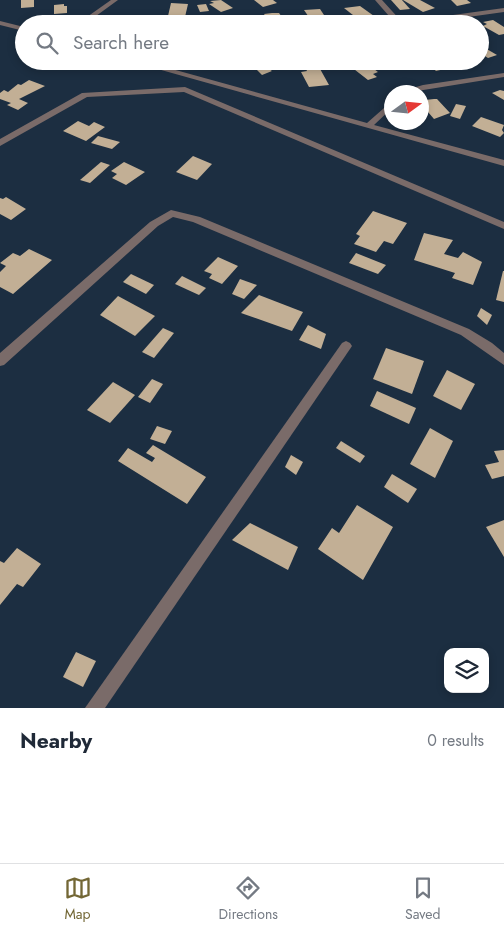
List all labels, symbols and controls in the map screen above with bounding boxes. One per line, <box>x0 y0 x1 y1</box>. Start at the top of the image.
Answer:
search box <box>15 15 489 70</box>
icon: search <box>33 29 61 57</box>
text: Search here <box>73 29 169 56</box>
north arrow <box>384 85 429 130</box>
map controls <box>444 648 489 693</box>
button: layers <box>444 648 489 693</box>
text: Nearby <box>20 726 92 756</box>
text: 0 results <box>427 729 484 752</box>
tab: Map <box>64 874 92 924</box>
tab: Directions <box>219 874 278 924</box>
tab: Saved <box>405 874 440 924</box>

